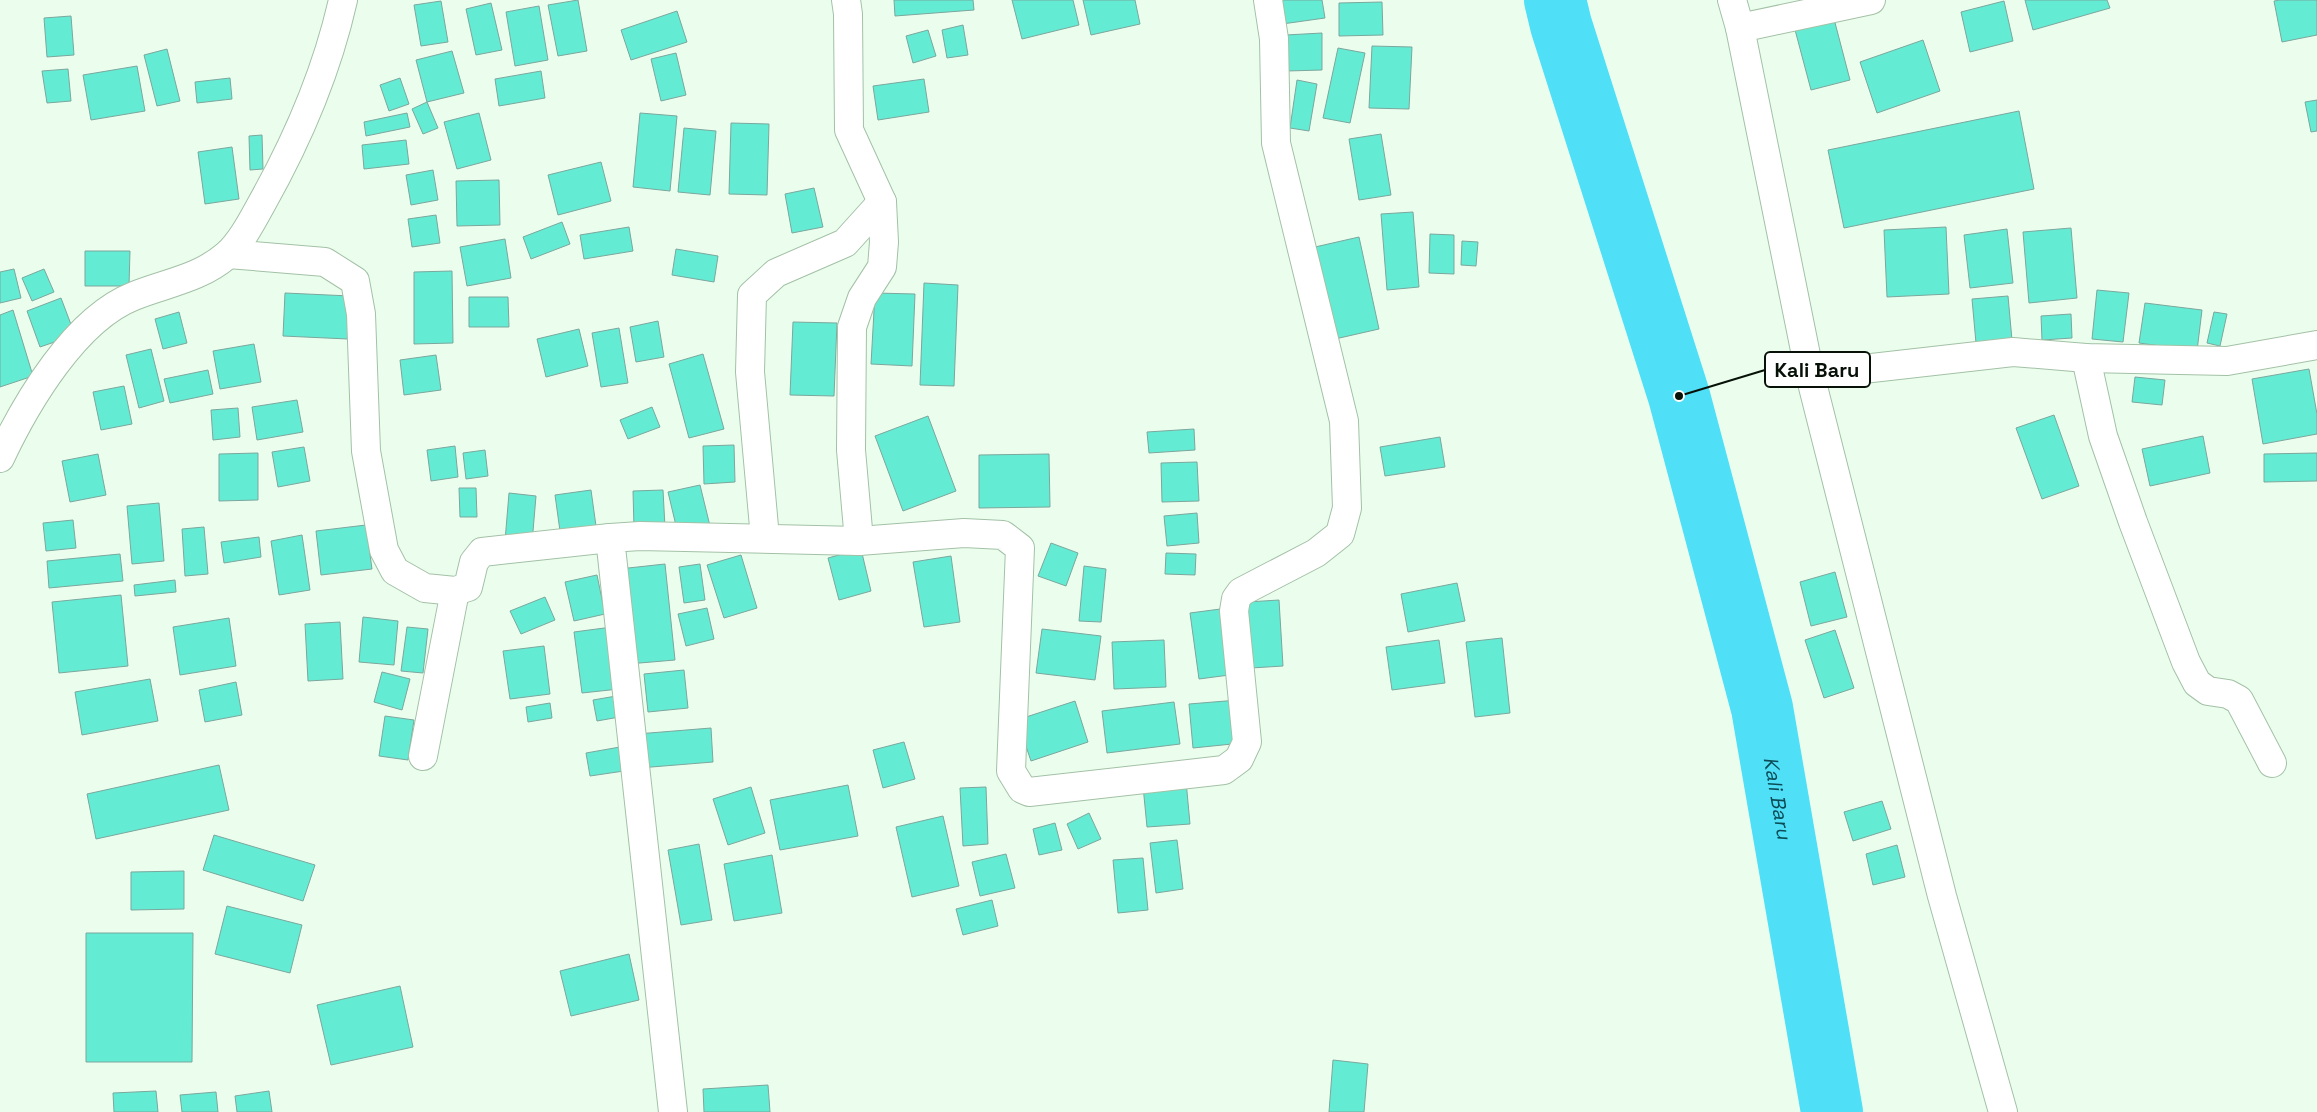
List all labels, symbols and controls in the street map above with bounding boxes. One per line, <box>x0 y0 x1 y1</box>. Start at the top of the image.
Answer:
callout: Kali Baru <box>1765 352 1870 387</box>
text: Kali Baru <box>1775 357 1859 383</box>
water label: Kali Baru <box>1758 755 1798 843</box>

